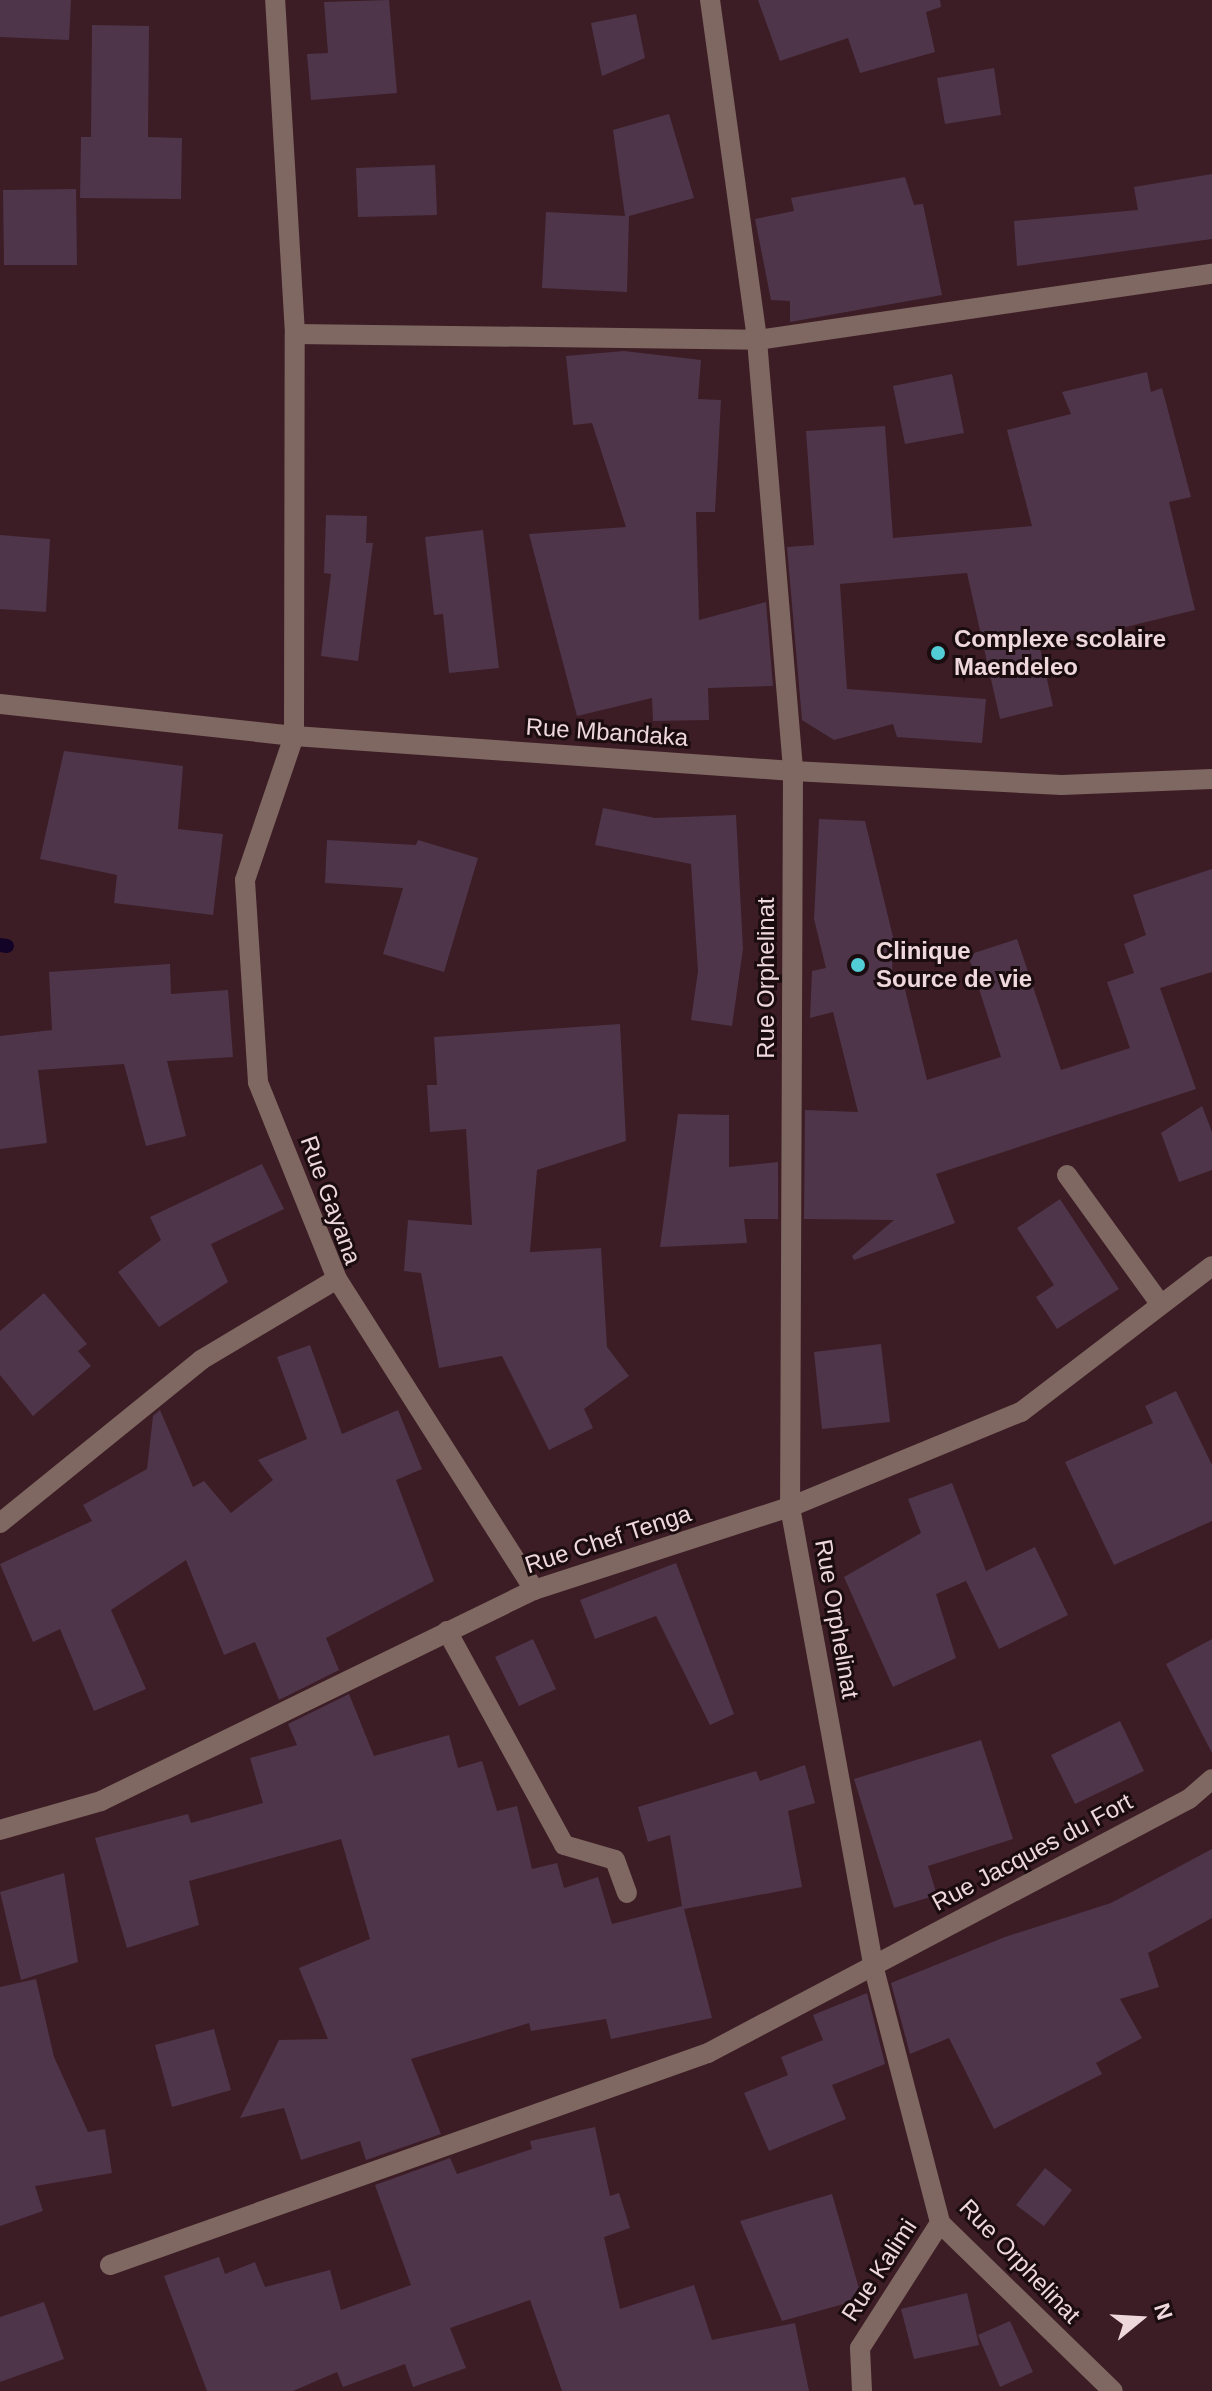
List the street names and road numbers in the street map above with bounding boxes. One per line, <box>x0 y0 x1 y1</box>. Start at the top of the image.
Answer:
street label: Rue Mbandaka <box>525 712 689 752</box>
street label: Rue Orphelinat <box>752 897 780 1059</box>
street label: Rue Gayana <box>294 1132 368 1268</box>
street label: Rue Chef Tenga <box>521 1499 695 1579</box>
street label: Rue Orphelinat <box>809 1537 865 1701</box>
street label: Rue Jacques du Fort <box>927 1787 1137 1917</box>
street label: Rue Orphelinat <box>954 2193 1086 2329</box>
street label: Rue Kalimi <box>835 2213 923 2327</box>

